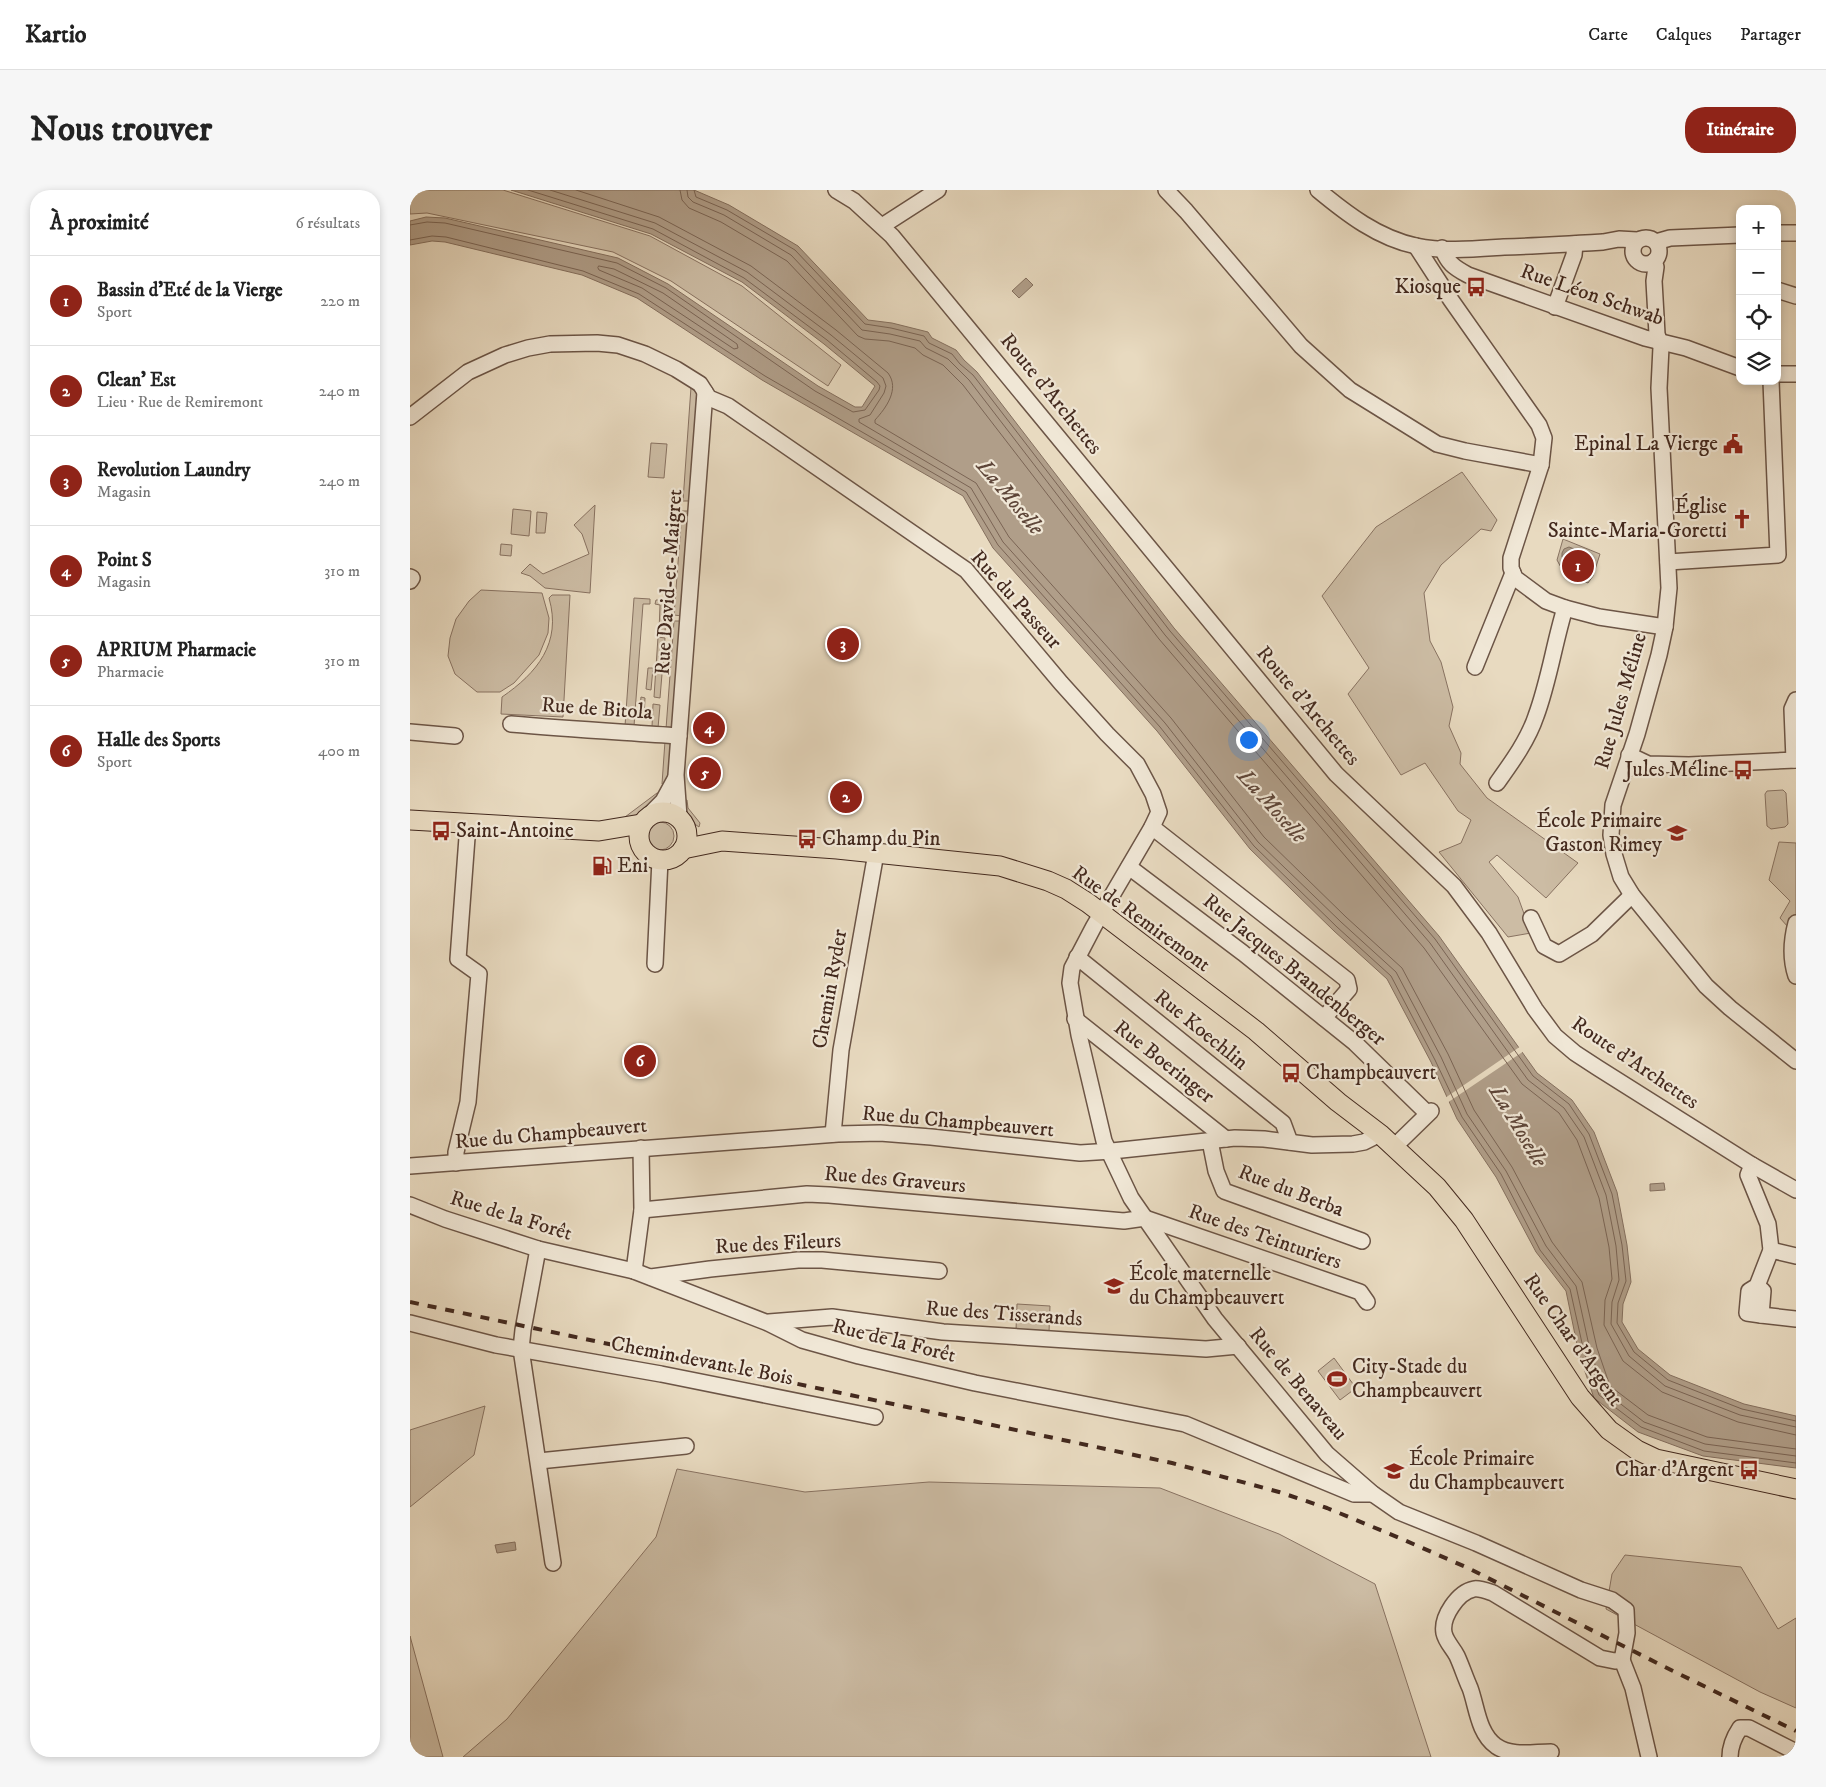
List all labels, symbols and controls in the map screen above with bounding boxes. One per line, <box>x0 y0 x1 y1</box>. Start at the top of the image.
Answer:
text: Kartio <box>25 20 87 50</box>
text: Carte <box>1588 24 1628 46</box>
text: Calques <box>1656 24 1712 46</box>
text: Partager <box>1740 24 1801 46</box>
button: Itinéraire <box>1685 107 1796 153</box>
text: Nous trouver <box>30 108 212 152</box>
map controls <box>1736 205 1781 385</box>
button: + <box>1736 205 1781 250</box>
text: À proximité <box>50 210 149 236</box>
text: 6 résultats <box>295 213 360 233</box>
button: − <box>1736 250 1781 295</box>
street label: Rue Léon Schwab <box>1517 258 1667 332</box>
place label: Kiosque <box>1394 274 1461 300</box>
bus stop icon: Kiosque <box>1465 276 1487 298</box>
text: Bassin d'Eté de la Vierge <box>97 279 283 302</box>
text: 1 <box>63 291 69 311</box>
text: 220 m <box>320 291 360 311</box>
button: locate <box>1736 295 1781 340</box>
text: Sport <box>97 302 132 322</box>
street label: Route d'Archettes <box>994 328 1108 460</box>
button: layers <box>1736 340 1781 385</box>
text: Clean' Est <box>97 369 176 392</box>
text: 2 <box>62 381 70 401</box>
text: 240 m <box>319 381 360 401</box>
text: Lieu · Rue de Remiremont <box>97 392 263 412</box>
place label: Epinal La Vierge <box>1574 431 1718 457</box>
public building icon: Epinal La Vierge <box>1722 433 1744 455</box>
water label: La Moselle <box>969 452 1050 541</box>
text: Revolution Laundry <box>97 459 250 482</box>
text: 3 <box>63 471 69 491</box>
text: 240 m <box>319 471 360 491</box>
text: Magasin <box>97 482 151 502</box>
street label: Rue David-et-Maigret <box>650 488 688 676</box>
place label: Église Sainte-Maria-Goretti <box>1548 493 1727 544</box>
church icon: Église Sainte-Maria-Goretti <box>1731 508 1753 530</box>
street label: Rue du Passeur <box>965 545 1067 655</box>
pin: 1 <box>1562 547 1594 585</box>
text: Point S <box>97 549 152 572</box>
text: 4 <box>61 561 71 581</box>
text: 310 m <box>324 561 360 581</box>
text: Magasin <box>97 572 151 592</box>
pin: 3 <box>827 625 859 663</box>
street label: Rue Jules Méline <box>1589 629 1653 772</box>
text: APRIUM Pharmacie <box>97 639 256 662</box>
street label: Route d'Archettes <box>1250 641 1366 771</box>
text: 5 <box>62 651 70 671</box>
text: 310 m <box>324 651 360 671</box>
text: Pharmacie <box>97 662 164 682</box>
street label: Rue de Bitola <box>540 692 654 726</box>
pin: 4 <box>693 709 725 747</box>
your location <box>1236 727 1262 753</box>
text: Halle des Sports <box>97 729 220 752</box>
text: 6 <box>62 741 70 761</box>
text: 400 m <box>318 741 360 761</box>
text: Sport <box>97 752 132 772</box>
pin: 5 <box>689 754 721 792</box>
place label: Jules Méline <box>1623 757 1728 783</box>
bus stop icon: Jules Méline <box>1732 759 1754 781</box>
water label: La Moselle <box>1230 762 1313 849</box>
pin: 2 <box>830 778 862 816</box>
place label: École Primaire Gaston Rimey <box>1536 807 1663 858</box>
place label: Saint-Antoine <box>456 818 574 844</box>
bus stop icon: Saint-Antoine <box>430 820 452 842</box>
school or university icon: École Primaire Gaston Rimey <box>1666 822 1688 844</box>
place label: Champ du Pin <box>822 826 940 852</box>
bus stop icon: Champ du Pin <box>796 828 818 850</box>
place label: Eni <box>617 853 648 879</box>
fuel station icon: Eni <box>591 855 613 877</box>
street label: Rue de Remiremont <box>1067 860 1216 978</box>
street label: Rue Jacques Brandenberger <box>1197 888 1391 1052</box>
street label: Chemin Ryder <box>807 927 853 1051</box>
street label: Rue Koechlin <box>1149 984 1253 1076</box>
street label: Route d'Archettes <box>1566 1011 1704 1115</box>
street label: Rue Boeringer <box>1109 1015 1220 1109</box>
pin: 6 <box>624 1042 656 1080</box>
place label: Champbeauvert <box>1306 1060 1437 1086</box>
bus stop icon: Champbeauvert <box>1280 1062 1302 1084</box>
water label: La Moselle <box>1482 1078 1553 1172</box>
street label: Rue du Champbeauvert <box>861 1101 1055 1143</box>
street label: Rue du Champbeauvert <box>454 1113 648 1155</box>
street label: Rue du Berba <box>1235 1159 1348 1223</box>
street label: Rue des Graveurs <box>823 1161 967 1199</box>
street label: Rue de la Forêt <box>447 1185 575 1247</box>
street label: Rue des Teinturiers <box>1185 1199 1345 1275</box>
street label: Rue des Fileurs <box>714 1228 842 1260</box>
place label: École maternelle du Champbeauvert <box>1129 1260 1285 1311</box>
street label: Rue Char d'Argent <box>1518 1268 1629 1412</box>
school or university icon: École maternelle du Champbeauvert <box>1103 1275 1125 1297</box>
street label: Rue des Tisserands <box>925 1296 1083 1332</box>
street label: Rue de la Forêt <box>830 1313 959 1369</box>
street label: Rue de Benaveau <box>1243 1322 1353 1446</box>
street label: Chemin devant le Bois <box>609 1331 795 1391</box>
place label: City-Stade du Champbeauvert <box>1352 1354 1483 1404</box>
sports icon: City-Stade du Champbeauvert <box>1326 1368 1348 1390</box>
place label: École Primaire du Champbeauvert <box>1409 1445 1565 1496</box>
place label: Char d'Argent <box>1615 1457 1734 1483</box>
bus stop icon: Char d'Argent <box>1738 1459 1760 1481</box>
school or university icon: École Primaire du Champbeauvert <box>1383 1460 1405 1482</box>

